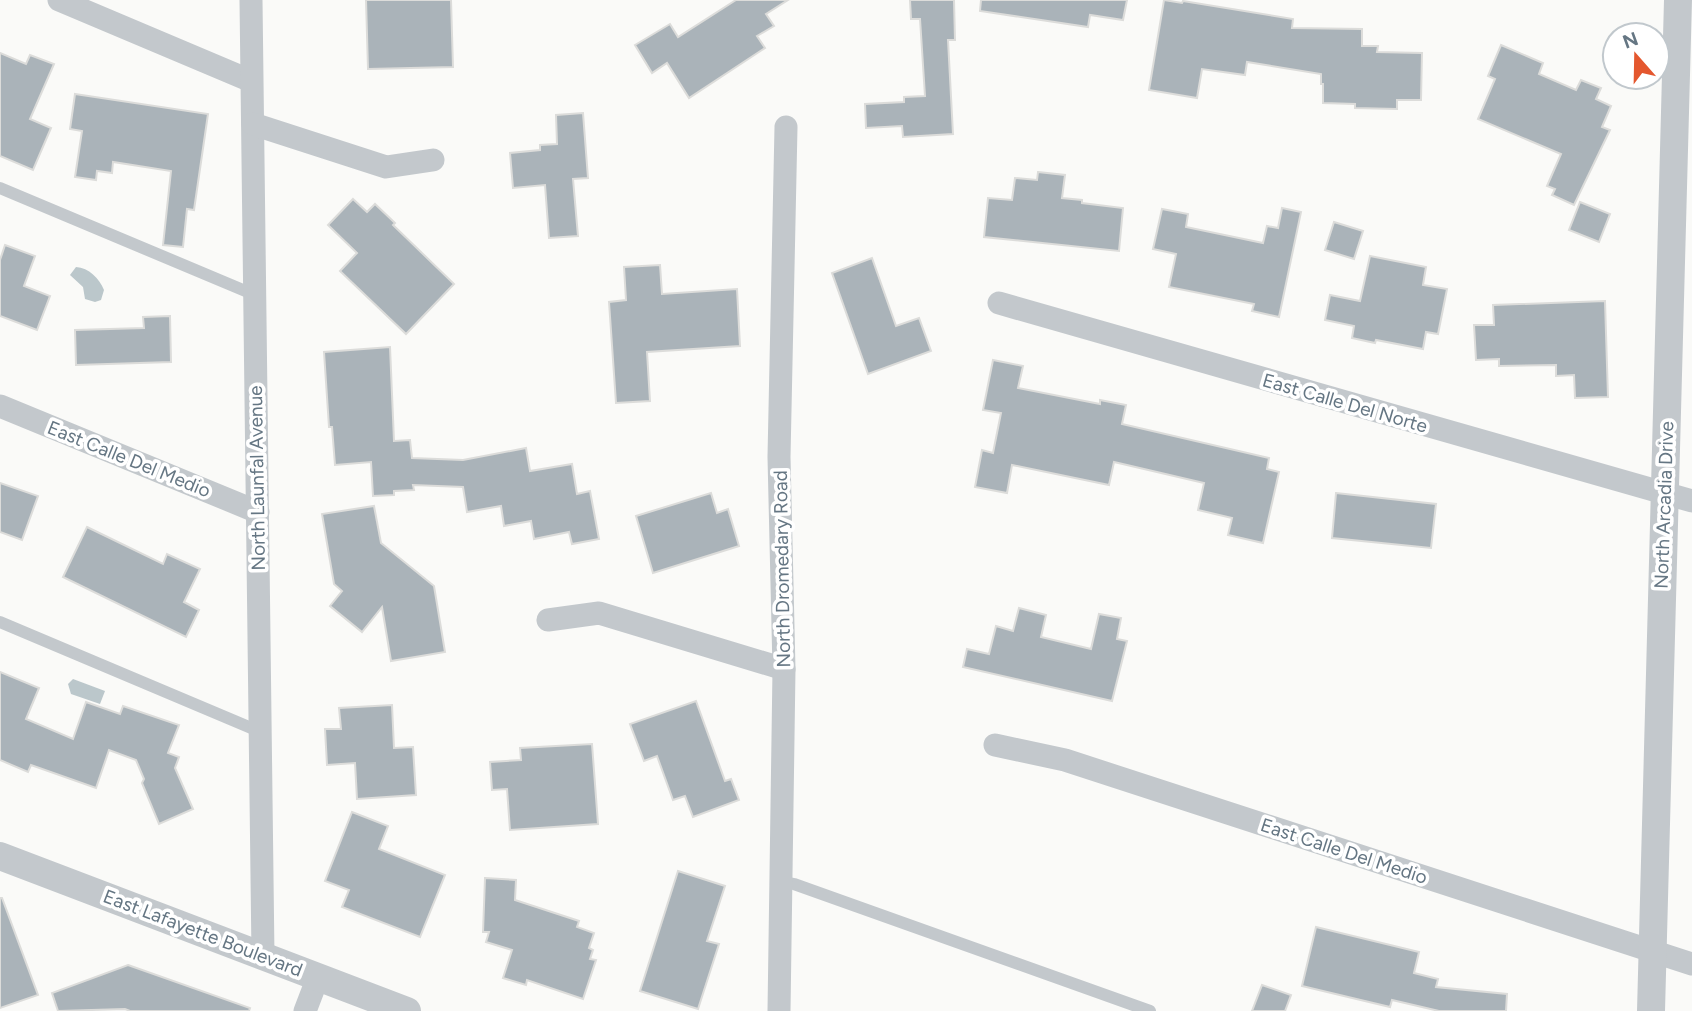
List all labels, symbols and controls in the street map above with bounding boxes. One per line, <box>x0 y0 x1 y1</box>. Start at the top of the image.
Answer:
north arrow <box>1601 21 1671 91</box>
text: N <box>1620 27 1641 54</box>
street label: East Calle Del Norte <box>1260 368 1430 438</box>
street label: North Launfal Avenue <box>244 385 270 571</box>
street label: East Calle Del Medio <box>44 416 214 502</box>
street label: North Arcadia Drive <box>1650 421 1678 589</box>
street label: North Dromedary Road <box>769 470 795 668</box>
street label: East Calle Del Medio <box>1258 813 1430 889</box>
street label: East Lafayette Boulevard <box>100 884 306 982</box>

